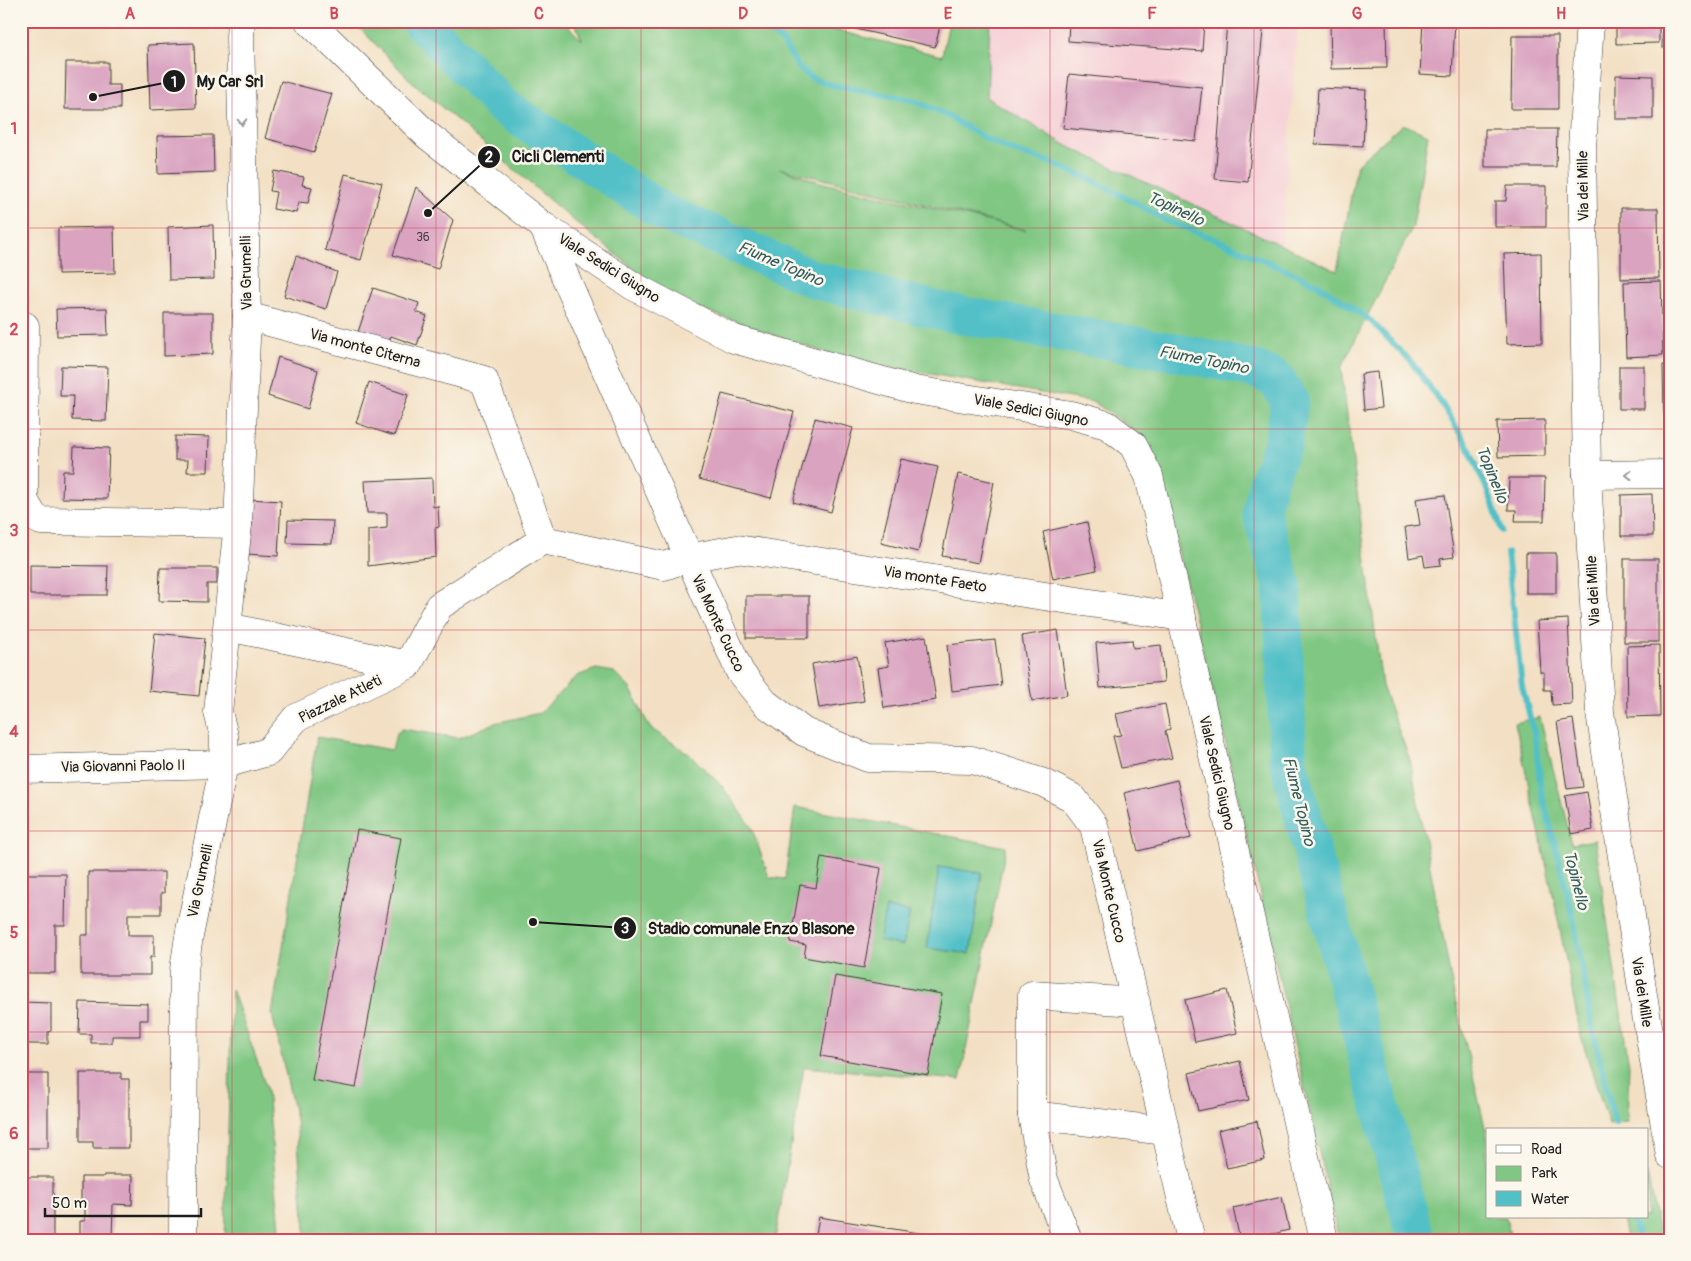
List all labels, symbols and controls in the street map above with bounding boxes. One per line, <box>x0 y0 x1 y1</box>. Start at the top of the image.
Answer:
text: A <box>125 4 136 24</box>
text: B <box>329 4 339 24</box>
text: C <box>534 4 544 24</box>
text: D <box>738 4 748 24</box>
text: E <box>944 4 953 24</box>
text: F <box>1147 4 1157 24</box>
text: G <box>1352 4 1363 24</box>
text: H <box>1556 4 1566 24</box>
callout: My Car Srl <box>161 66 273 97</box>
text: My Car Srl <box>196 72 264 92</box>
text: 1 <box>171 73 177 92</box>
text: 1 <box>11 119 17 139</box>
one-way arrow <box>237 119 247 127</box>
callout: Cicli Clementi <box>477 141 614 172</box>
text: Cicli Clementi <box>512 147 604 167</box>
text: 2 <box>485 148 493 167</box>
street label: Via dei Mille <box>1573 150 1594 222</box>
water label: Topinello <box>1144 187 1208 231</box>
street label: Viale Sedici Giugno <box>554 229 663 308</box>
house number: 36 <box>416 230 430 245</box>
street label: Via Grumelli <box>236 235 257 311</box>
water label: Fiume Topino <box>735 237 828 291</box>
text: 2 <box>10 320 19 340</box>
street label: Via monte Citerna <box>307 325 423 372</box>
water label: Fiume Topino <box>1157 342 1252 379</box>
street label: Viale Sedici Giugno <box>972 390 1090 431</box>
water label: Topinello <box>1472 443 1513 507</box>
one-way arrow <box>1624 469 1632 480</box>
text: 3 <box>10 521 19 541</box>
street label: Via dei Mille <box>1582 555 1605 627</box>
street label: Via monte Faeto <box>882 562 988 597</box>
street label: Via Monte Cucco <box>687 571 748 675</box>
street label: Piazzale Atleti <box>296 671 385 728</box>
street label: Viale Sedici Giugno <box>1194 714 1239 832</box>
text: 4 <box>9 722 19 742</box>
water label: Fiume Topino <box>1278 755 1320 849</box>
street label: Via Giovanni Paolo II <box>60 756 186 777</box>
street label: Via Monte Cucco <box>1087 837 1130 945</box>
street label: Via Grumelli <box>183 842 218 920</box>
water label: Topinello <box>1559 849 1593 913</box>
callout: Stadio comunale Enzo Blasone <box>612 913 864 944</box>
text: 3 <box>621 919 629 938</box>
text: Stadio comunale Enzo Blasone <box>648 919 855 939</box>
text: 5 <box>10 923 19 943</box>
street label: Via dei Mille <box>1627 956 1657 1029</box>
text: 6 <box>9 1124 19 1144</box>
legend <box>1486 1128 1648 1218</box>
text: Road <box>1531 1140 1562 1159</box>
text: Park <box>1531 1164 1558 1183</box>
scale bar <box>45 1186 201 1218</box>
text: Water <box>1531 1190 1570 1209</box>
text: 50 m <box>52 1194 87 1213</box>

